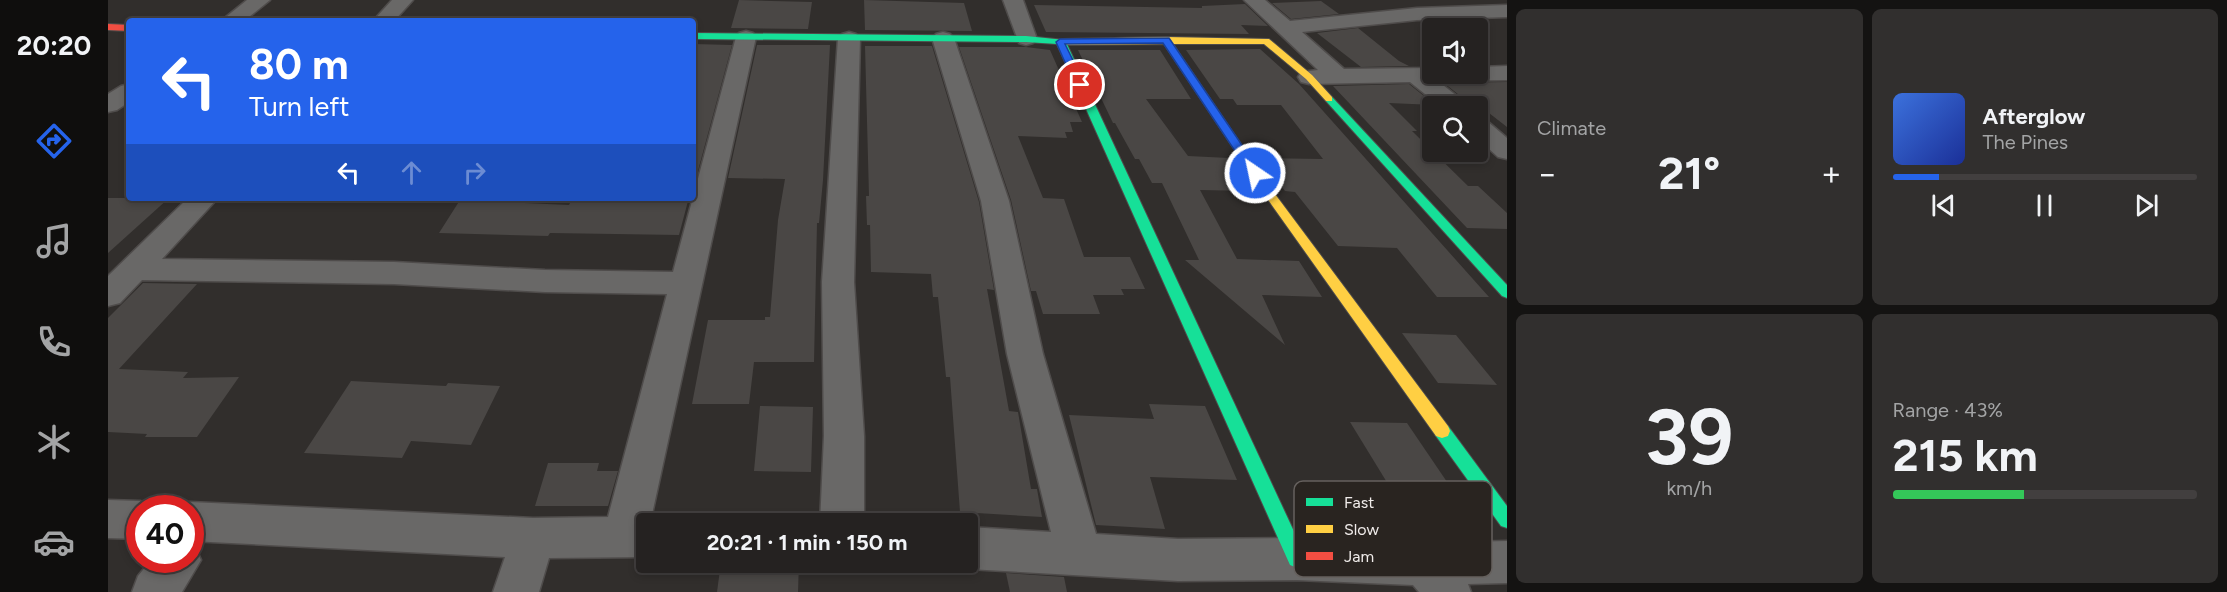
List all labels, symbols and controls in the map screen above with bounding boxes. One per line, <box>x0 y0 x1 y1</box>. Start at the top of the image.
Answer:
map controls <box>1422 18 1488 162</box>
button: sound <box>1422 18 1488 84</box>
text: 20:20 <box>17 29 91 62</box>
text: 80 m <box>249 39 349 90</box>
icon: left <box>150 42 228 120</box>
pin <box>1054 59 1105 110</box>
icon: arrive <box>1063 68 1096 101</box>
text: Turn left <box>249 90 349 123</box>
button: search <box>1422 96 1488 162</box>
text: Afterglow <box>1983 103 2085 130</box>
text: Climate <box>1537 116 1606 140</box>
icon: directions <box>33 120 75 162</box>
text: The Pines <box>1983 130 2068 154</box>
position arrow <box>1223 141 1287 205</box>
text: 21° <box>1658 146 1720 200</box>
text: − <box>1537 154 1558 193</box>
text: + <box>1821 154 1842 193</box>
icon: left <box>332 156 365 189</box>
icon: ahead <box>395 156 428 189</box>
icon: right <box>458 156 491 189</box>
icon: previous <box>1927 189 1960 222</box>
icon: pause <box>2028 189 2061 222</box>
icon: next <box>2130 189 2163 222</box>
icon: music <box>33 220 75 262</box>
icon: phone <box>33 321 75 363</box>
text: 39 <box>1645 390 1734 484</box>
text: Range · 43% <box>1893 398 2003 422</box>
icon: climate <box>33 421 75 463</box>
text: 215 km <box>1893 428 2038 482</box>
text: km/h <box>1666 476 1712 500</box>
legend <box>1294 481 1492 577</box>
text: Fast <box>1344 493 1374 512</box>
speed limit sign: 40 <box>126 495 204 573</box>
text: Slow <box>1344 520 1379 539</box>
icon: car <box>33 521 75 563</box>
text: 20:21 · 1 min · 150 m <box>707 529 907 556</box>
text: Jam <box>1344 547 1374 566</box>

